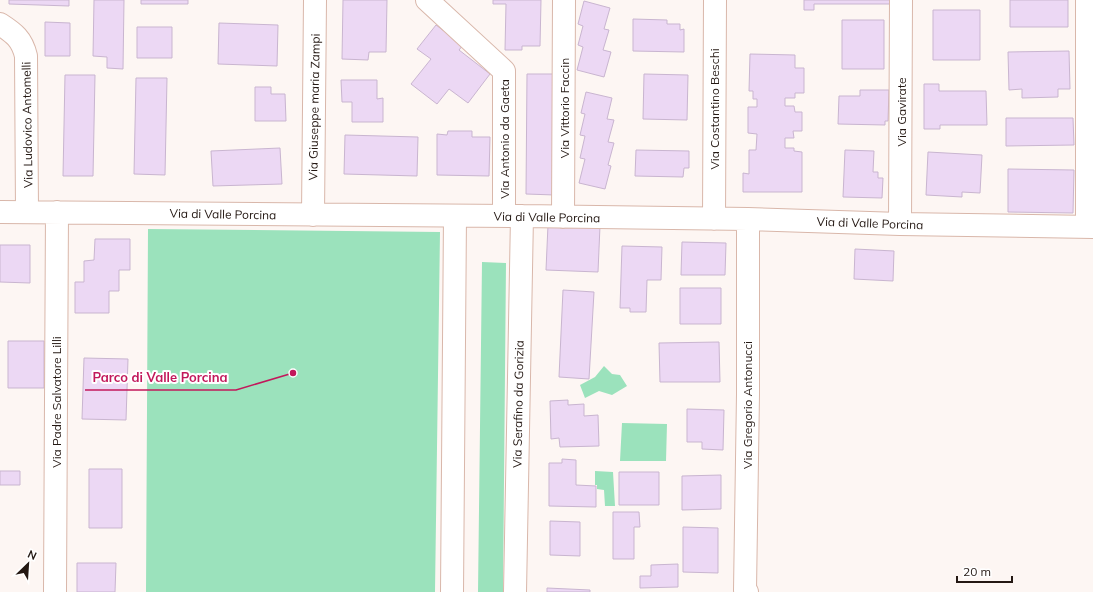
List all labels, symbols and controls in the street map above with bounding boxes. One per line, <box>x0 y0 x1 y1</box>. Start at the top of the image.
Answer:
street label: Via Giuseppe maria Zampi <box>305 33 323 181</box>
street label: Via Costantino Beschi <box>707 48 722 170</box>
street label: Via Vittorio Faccin <box>557 58 572 158</box>
street label: Via Ludovico Antomelli <box>18 62 36 188</box>
street label: Via Gavirate <box>894 78 909 146</box>
street label: Via Antonio da Gaeta <box>497 79 512 199</box>
street label: Via di Valle Porcina <box>170 206 276 222</box>
street label: Via di Valle Porcina <box>494 209 600 225</box>
street label: Via di Valle Porcina <box>816 214 924 232</box>
street label: Via Padre Salvatore Lilli <box>49 336 64 468</box>
street label: Via Serafino da Gorizia <box>509 340 527 468</box>
street label: Via Gregorio Antonucci <box>740 341 755 469</box>
callout: Parco di Valle Porcina <box>85 365 236 390</box>
text: Parco di Valle Porcina <box>92 369 228 385</box>
north arrow <box>8 544 48 584</box>
text: N <box>26 547 39 563</box>
scale bar <box>957 558 1012 584</box>
text: 20 m <box>963 564 991 579</box>

